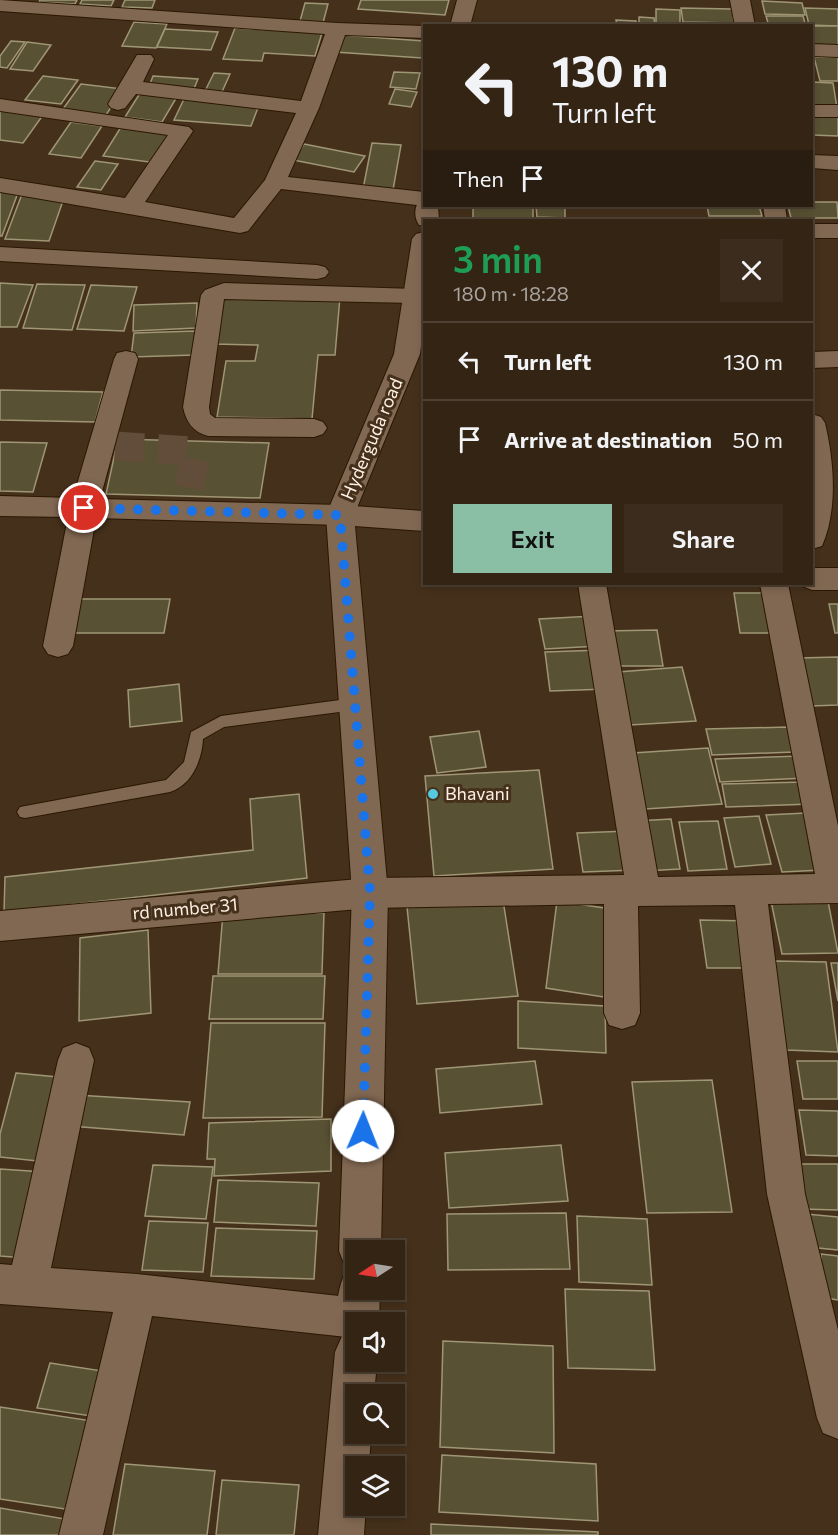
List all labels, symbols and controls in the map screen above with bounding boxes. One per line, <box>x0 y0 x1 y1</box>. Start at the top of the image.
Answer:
text: 130 m <box>552 44 668 96</box>
icon: left <box>453 48 531 126</box>
text: Turn left <box>552 96 656 129</box>
icon: arrive <box>516 162 549 195</box>
text: Then <box>453 165 504 192</box>
text: 3 min <box>453 236 543 280</box>
button: close <box>720 239 783 302</box>
text: 180 m · 18:28 <box>453 281 569 305</box>
icon: left <box>453 345 486 378</box>
text: Turn left <box>504 348 591 375</box>
text: 130 m <box>723 348 783 375</box>
street label: Hyderguda road <box>336 374 407 503</box>
icon: arrive <box>453 423 486 456</box>
text: Arrive at destination <box>504 426 712 453</box>
text: 50 m <box>733 426 783 453</box>
pin <box>58 482 109 533</box>
icon: arrive <box>67 491 100 524</box>
button: Exit <box>453 504 612 573</box>
button: Share <box>624 504 783 573</box>
place label: Bhavani <box>445 782 510 804</box>
marker: Bhavani <box>426 787 440 801</box>
street label: rd number 31 <box>131 892 238 924</box>
position arrow <box>331 1099 395 1163</box>
north arrow <box>345 1240 405 1300</box>
map controls <box>345 1240 405 1516</box>
button: sound <box>345 1312 405 1372</box>
button: search <box>345 1384 405 1444</box>
button: layers <box>345 1456 405 1516</box>

